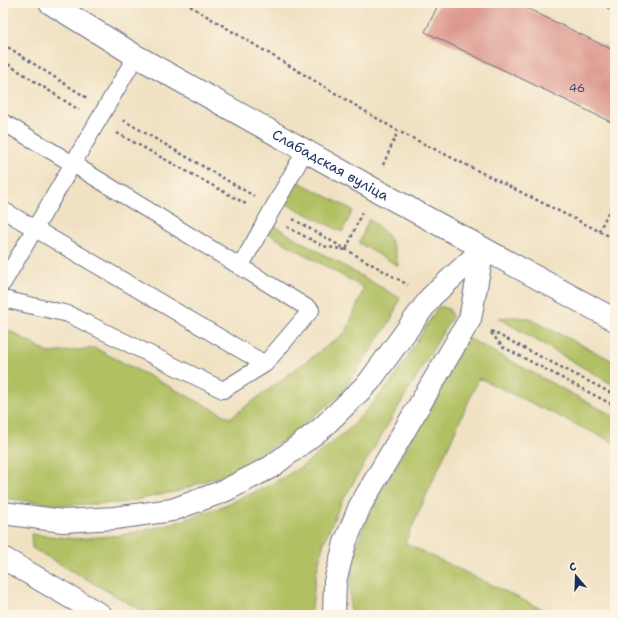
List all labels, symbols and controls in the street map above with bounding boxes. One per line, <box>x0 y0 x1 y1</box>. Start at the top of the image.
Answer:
house number: 46 <box>569 80 585 96</box>
street label: Слабадская вуліца <box>269 125 392 205</box>
north arrow <box>556 556 596 596</box>
text: С <box>567 559 579 575</box>

